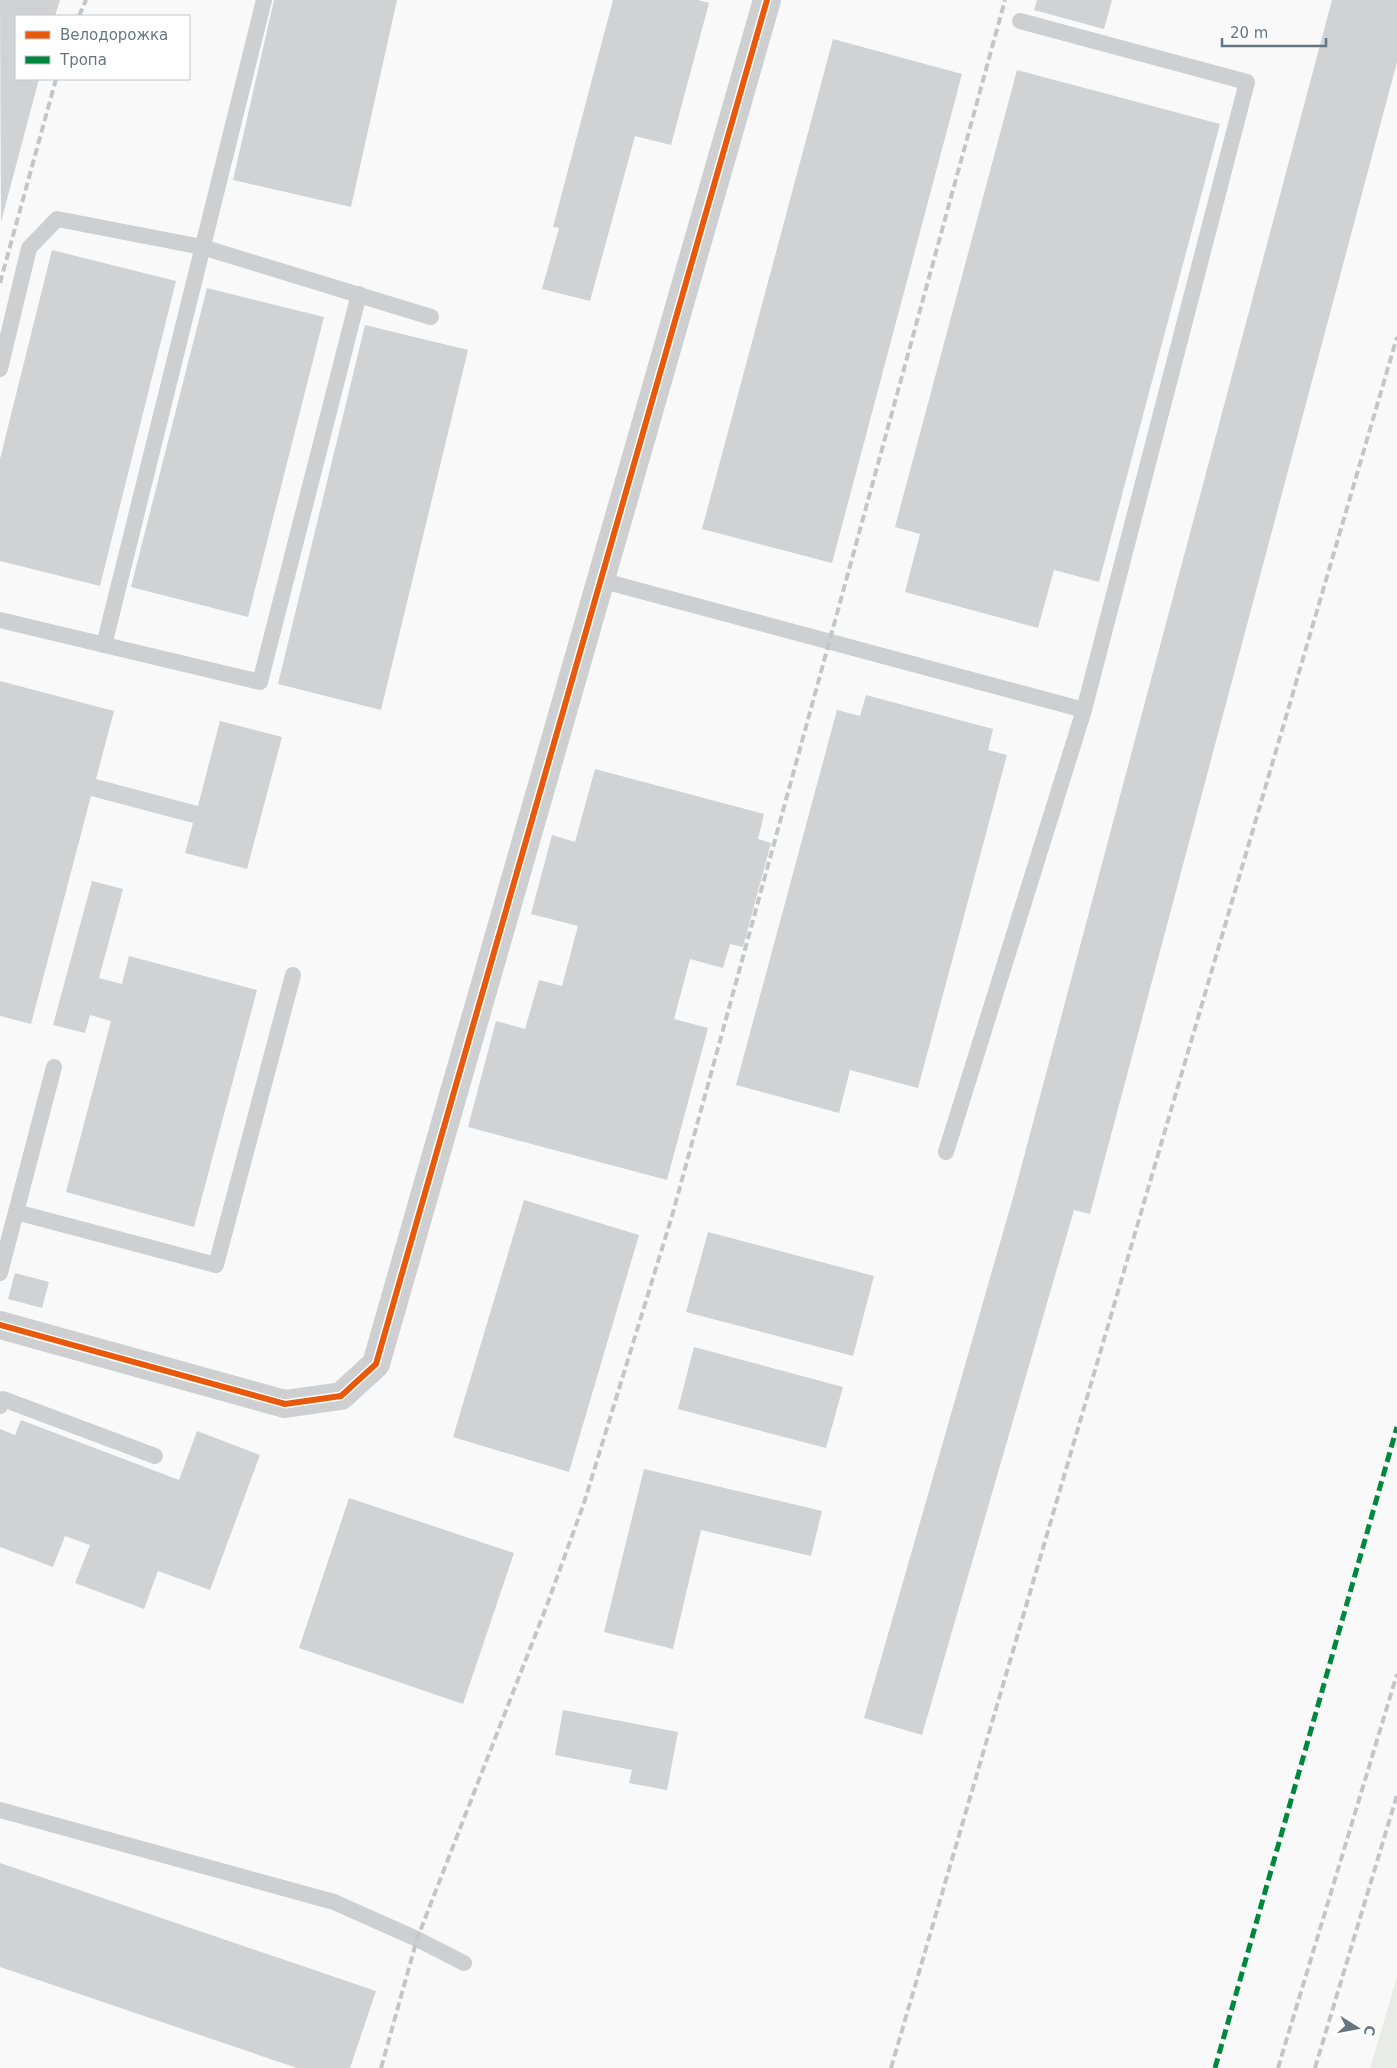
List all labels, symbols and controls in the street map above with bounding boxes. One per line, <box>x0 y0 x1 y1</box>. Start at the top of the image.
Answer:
legend <box>15 15 190 80</box>
scale bar <box>1222 15 1326 47</box>
text: 20 m <box>1230 24 1268 42</box>
text: Велодорожка <box>60 26 168 44</box>
text: Тропа <box>59 51 107 69</box>
north arrow <box>1332 2003 1382 2053</box>
text: С <box>1361 2024 1379 2037</box>

